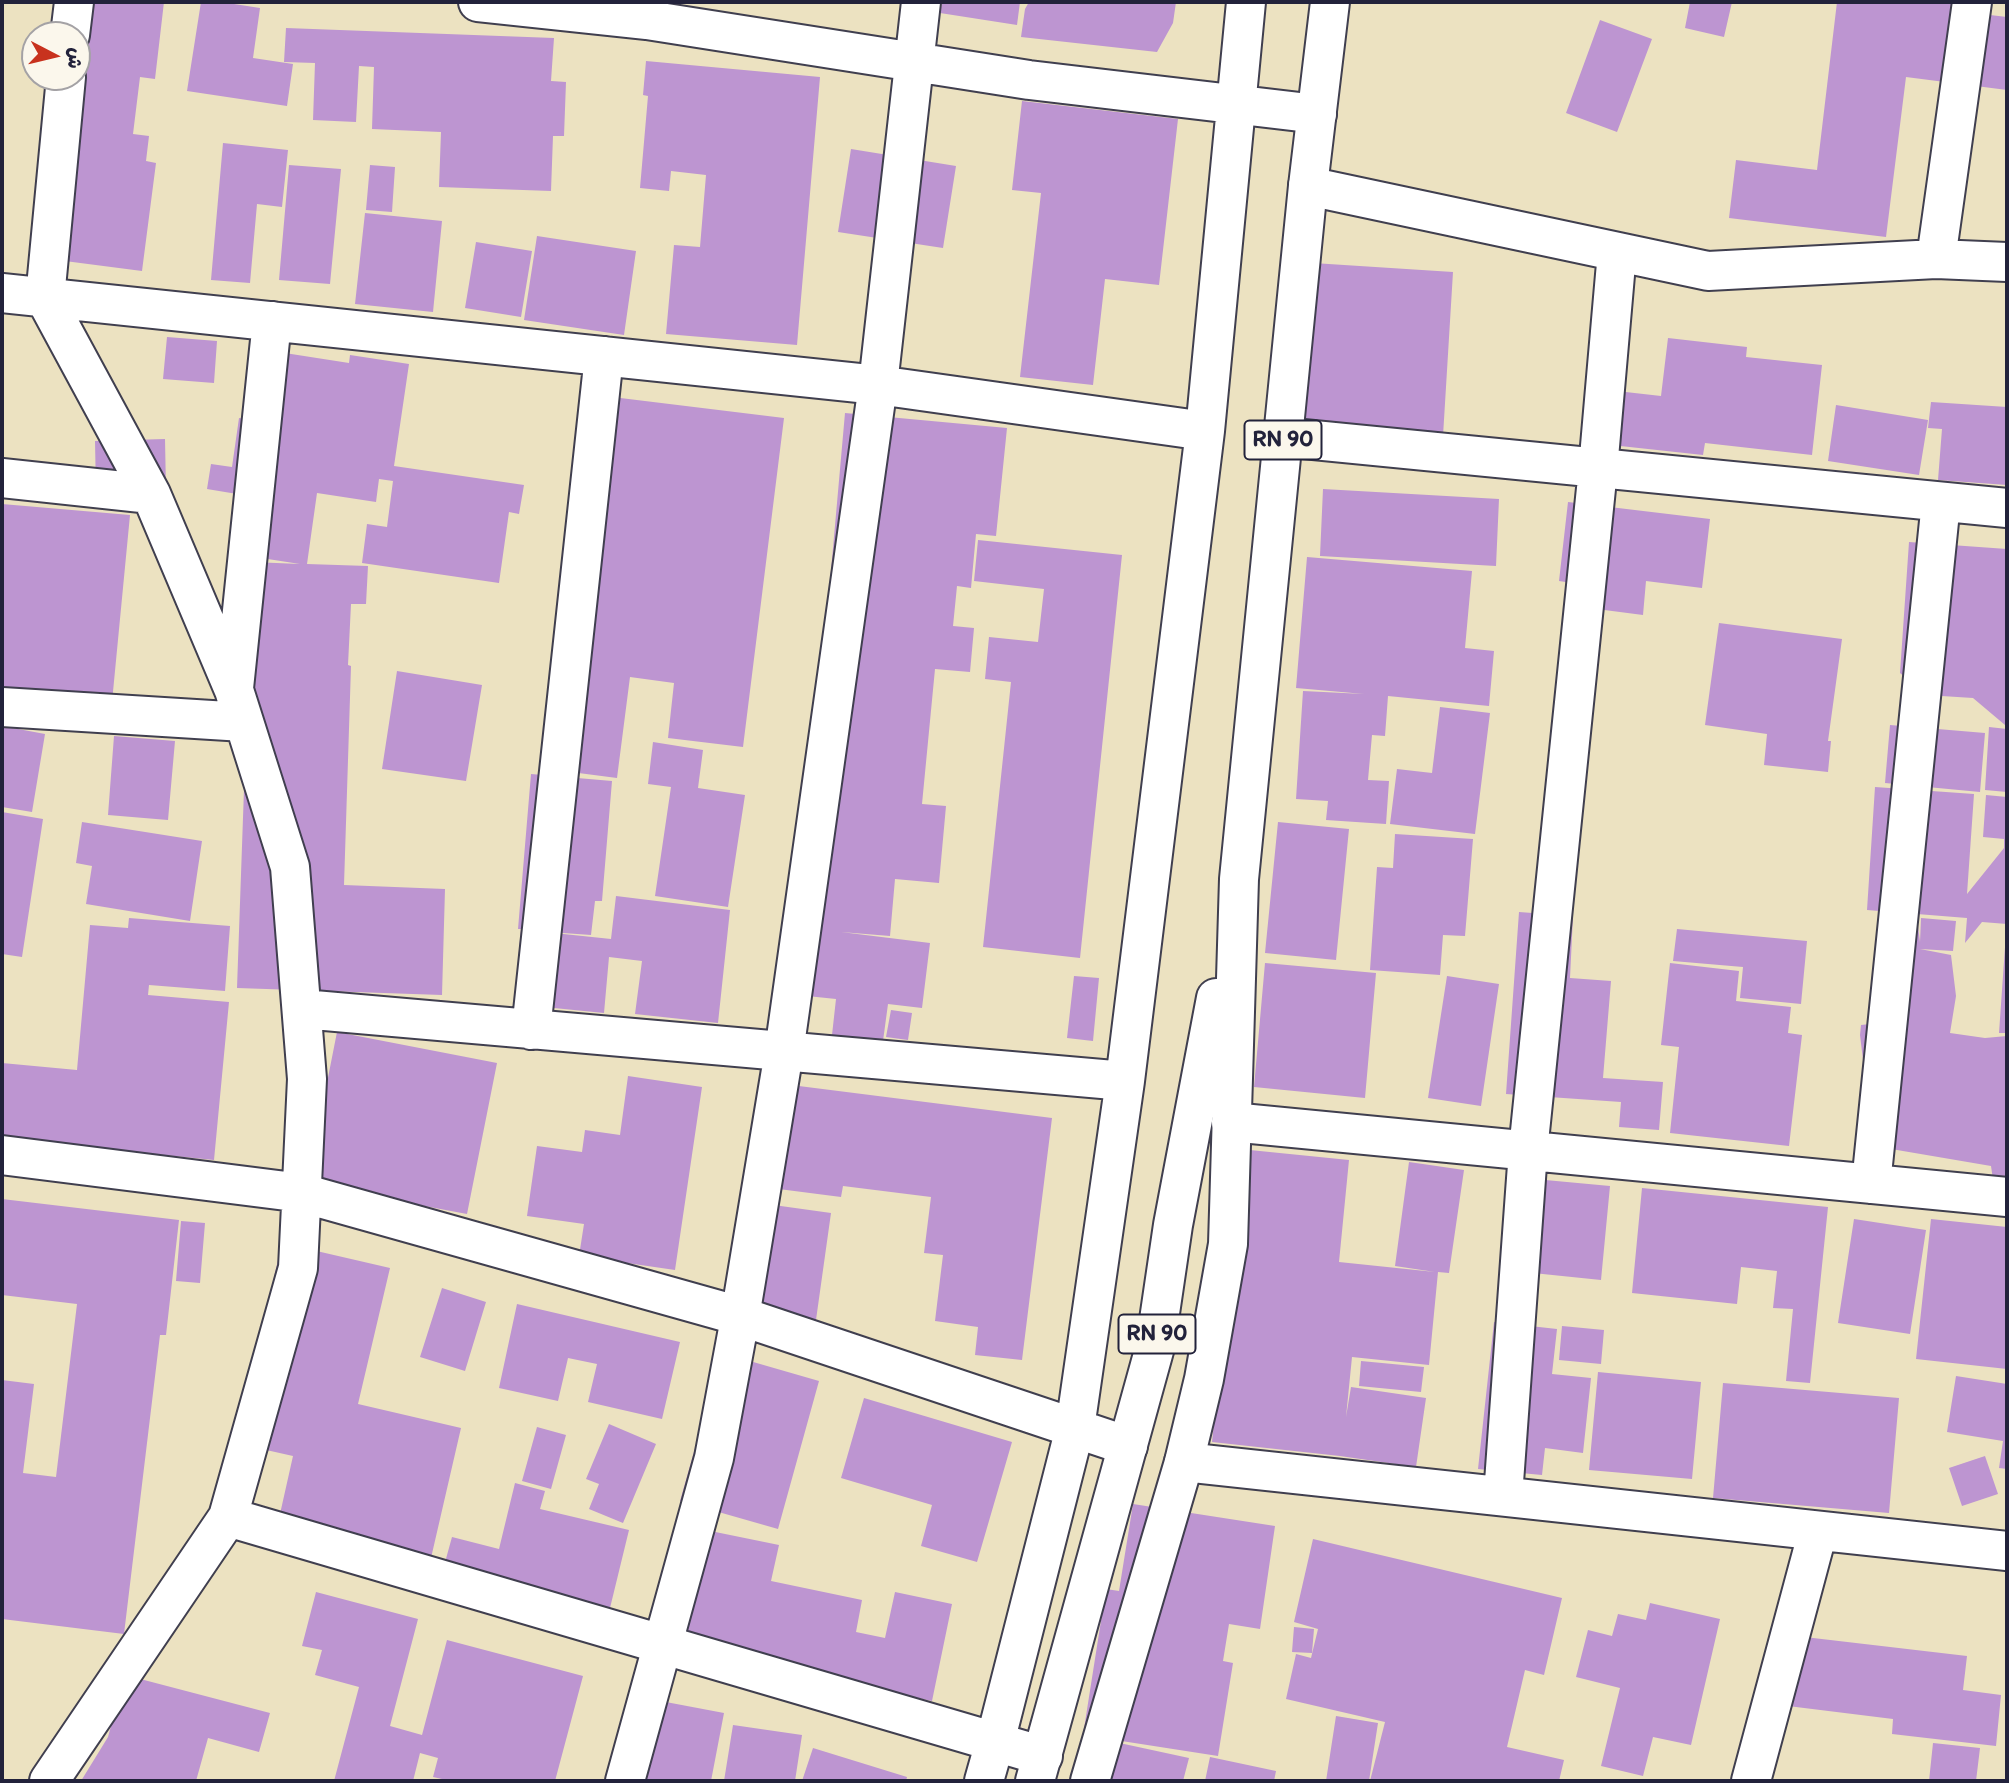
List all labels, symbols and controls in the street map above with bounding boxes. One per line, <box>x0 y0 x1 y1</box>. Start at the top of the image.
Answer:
north arrow <box>21 21 91 91</box>
text: ش <box>63 47 88 70</box>
road number: RN 90 <box>1244 420 1322 460</box>
road number: RN 90 <box>1118 1315 1196 1354</box>

